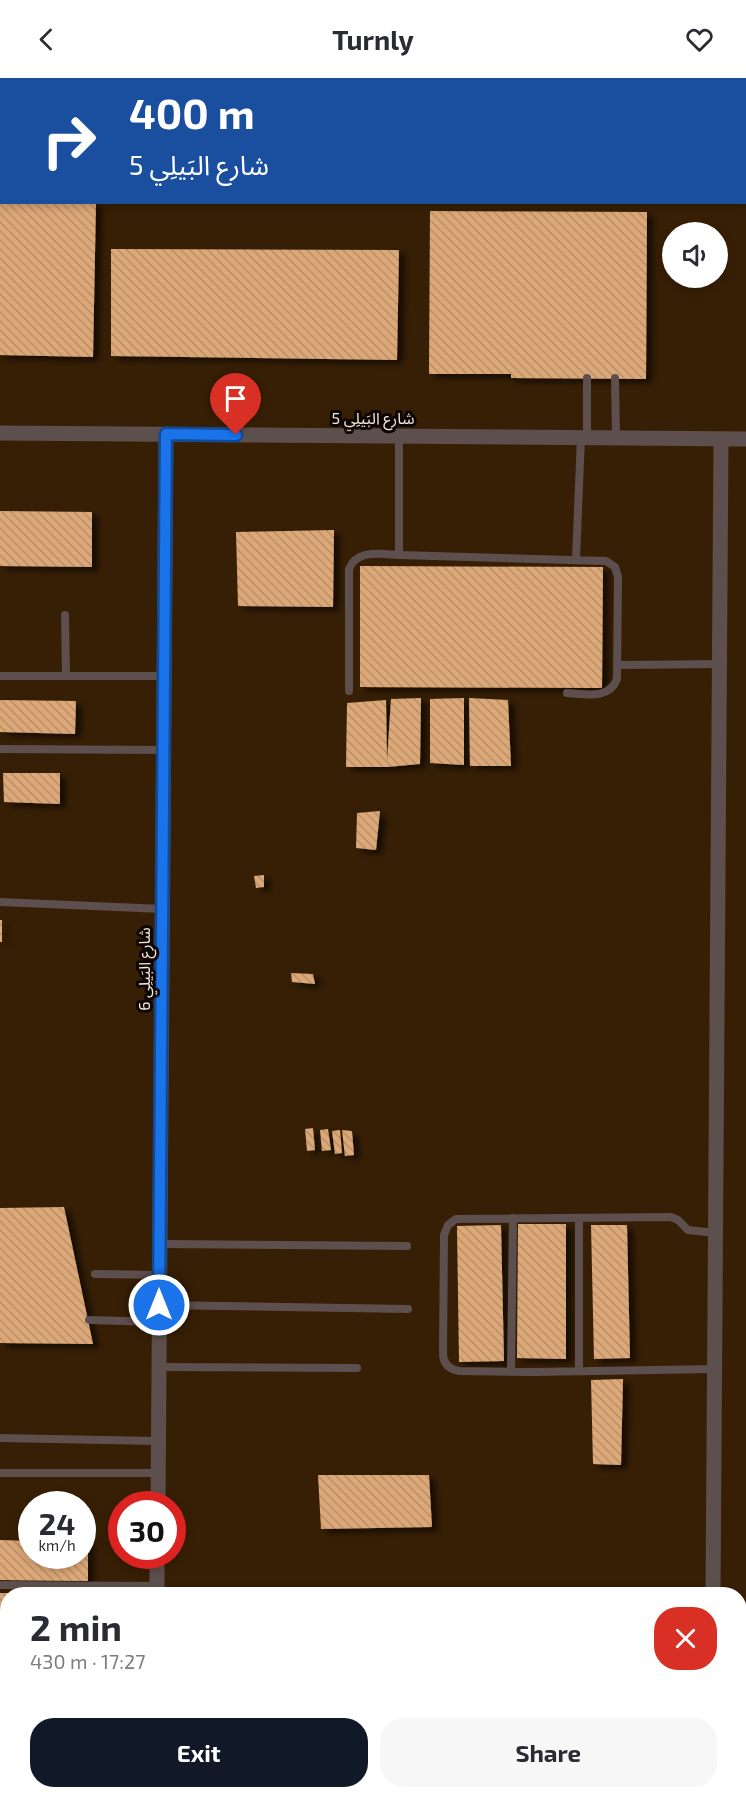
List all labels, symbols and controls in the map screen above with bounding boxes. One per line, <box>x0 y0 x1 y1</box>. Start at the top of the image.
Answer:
icon: back <box>30 23 63 56</box>
text: Turnly <box>332 23 414 55</box>
icon: heart <box>683 23 716 56</box>
text: 400 m <box>129 87 255 137</box>
icon: right <box>30 102 108 180</box>
text: شارع البَيلِي 5 <box>129 148 269 180</box>
map controls <box>662 222 728 288</box>
button: sound <box>662 222 728 288</box>
pin <box>210 373 261 435</box>
icon: arrive <box>219 382 252 415</box>
street label: شارع البَيلِي 5 <box>332 408 414 431</box>
street label: شارع البَيلِي 6 <box>134 927 157 1011</box>
position arrow <box>127 1273 191 1337</box>
speed limit sign: 30 <box>108 1491 186 1569</box>
text: 24 <box>39 1505 75 1541</box>
text: km/h <box>38 1536 76 1554</box>
text: 2 min <box>30 1605 122 1648</box>
button: close <box>654 1607 717 1670</box>
text: 430 m · 17:27 <box>30 1649 146 1673</box>
button: Exit <box>30 1718 368 1787</box>
button: Share <box>380 1718 717 1787</box>

